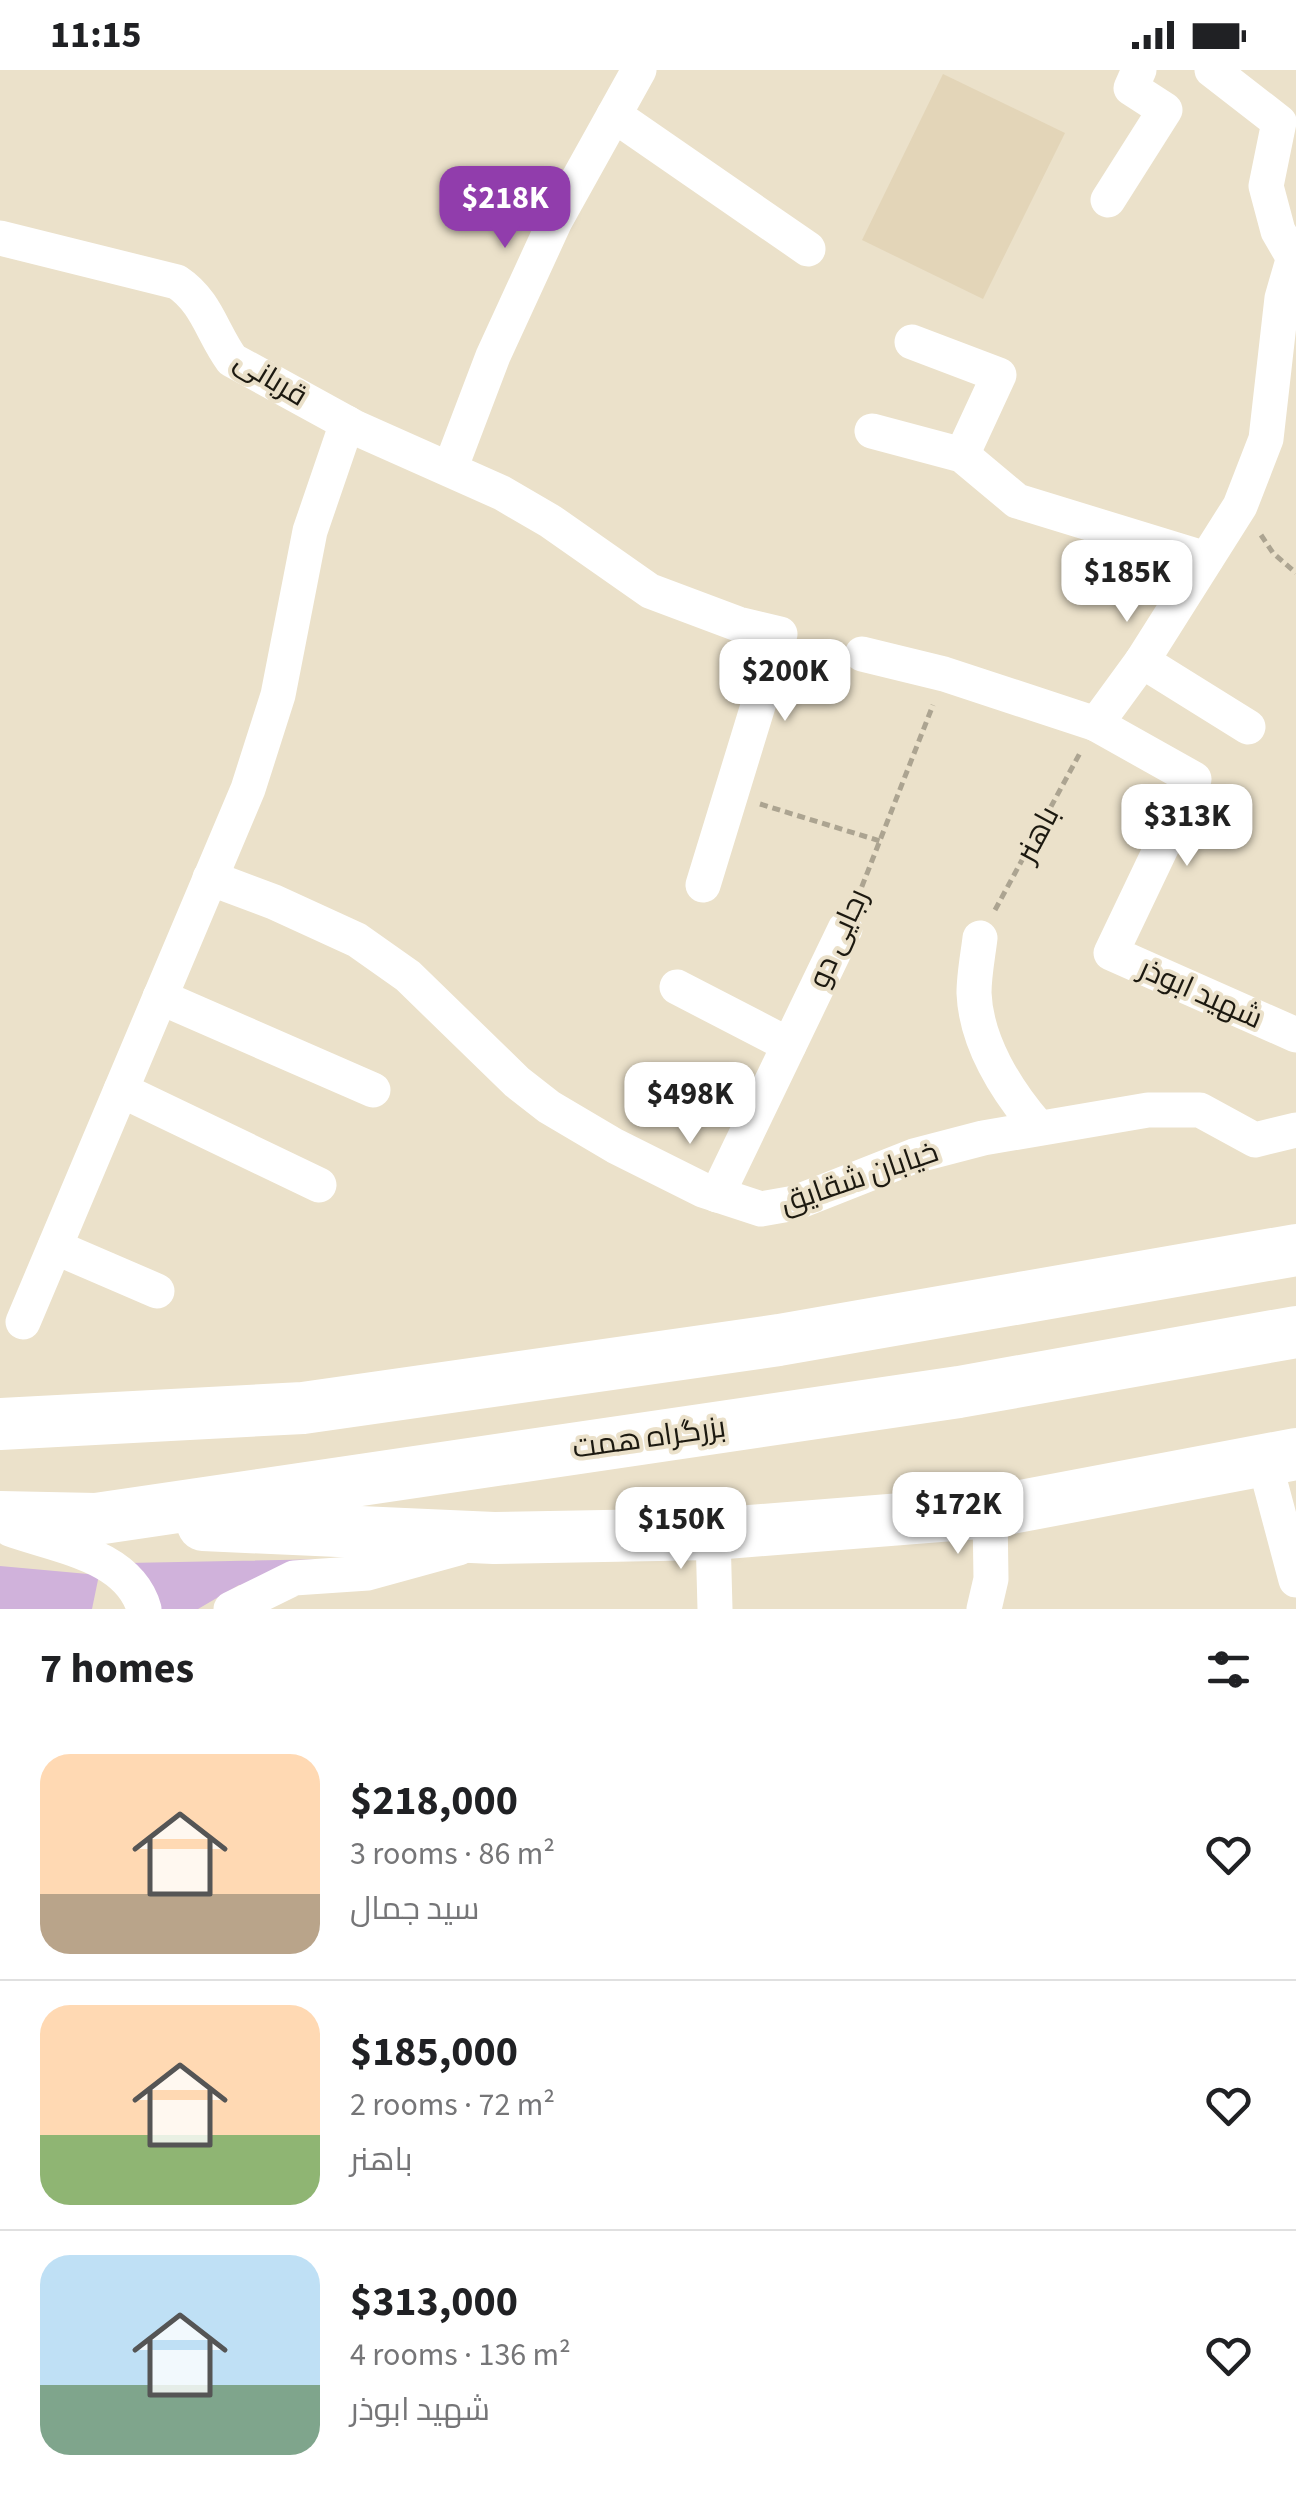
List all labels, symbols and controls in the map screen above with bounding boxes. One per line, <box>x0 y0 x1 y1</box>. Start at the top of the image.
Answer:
text: 11:15 <box>50 8 142 62</box>
pin: $218K <box>435 166 575 251</box>
text: $218K <box>461 175 549 221</box>
street label: قربانی <box>226 340 316 417</box>
pin: $185K <box>1057 540 1197 625</box>
text: $185K <box>1083 549 1171 595</box>
pin: $200K <box>715 639 855 724</box>
text: $200K <box>741 648 829 694</box>
pin: $313K <box>1117 784 1257 869</box>
text: $313K <box>1143 793 1231 839</box>
street label: باهنر <box>1004 798 1070 872</box>
street label: رجایی دو <box>798 882 879 995</box>
street label: شهید ابوذر <box>1130 946 1270 1040</box>
pin: $498K <box>620 1062 760 1147</box>
text: $498K <box>646 1071 734 1117</box>
street label: خیابان شقایق <box>774 1130 944 1225</box>
street label: بزرگراه همت <box>570 1405 729 1470</box>
pin: $172K <box>888 1472 1028 1557</box>
text: $172K <box>914 1481 1002 1527</box>
pin: $150K <box>611 1487 751 1572</box>
text: $150K <box>637 1496 725 1542</box>
text: 7 homes <box>40 1639 194 1699</box>
icon: filters <box>1201 1642 1256 1697</box>
text: $218,000 <box>350 1771 518 1831</box>
icon: home <box>120 1794 240 1914</box>
icon: heart <box>1201 1827 1256 1882</box>
text: 3 rooms · 86 m² <box>350 1831 555 1877</box>
text: سید جمال <box>350 1886 480 1932</box>
text: $185,000 <box>350 2022 518 2082</box>
icon: home <box>120 2045 240 2165</box>
icon: heart <box>1201 2078 1256 2133</box>
text: 2 rooms · 72 m² <box>350 2082 555 2128</box>
text: باهنر <box>350 2137 412 2183</box>
text: $313,000 <box>350 2272 518 2332</box>
icon: home <box>120 2295 240 2415</box>
icon: heart <box>1201 2328 1256 2383</box>
text: 4 rooms · 136 m² <box>350 2332 571 2378</box>
text: شهید ابوذر <box>350 2387 490 2433</box>

